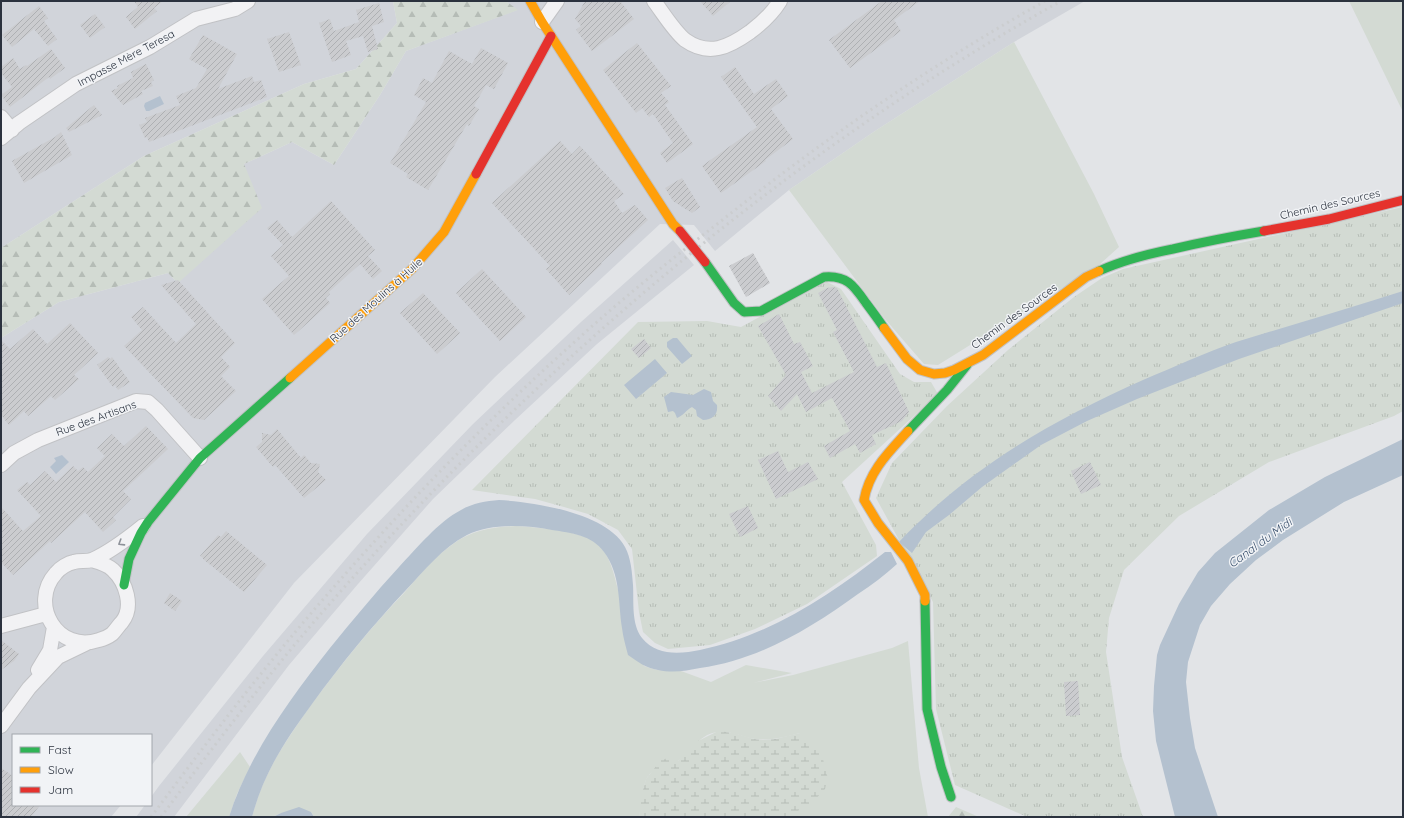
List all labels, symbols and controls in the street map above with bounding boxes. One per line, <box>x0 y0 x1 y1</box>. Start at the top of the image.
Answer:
street label: Impasse Mère Teresa <box>75 27 177 89</box>
street label: Chemin des Sources <box>1278 186 1382 222</box>
street label: Rue des Moulins à Huile <box>327 255 425 345</box>
street label: Chemin des Sources <box>968 280 1060 352</box>
street label: Rue des Artisans <box>54 397 138 439</box>
water label: Canal du Midi <box>1225 514 1296 571</box>
one-way arrow <box>118 538 125 546</box>
legend <box>12 734 152 806</box>
text: Fast <box>48 742 72 757</box>
text: Slow <box>48 762 74 777</box>
text: Jam <box>48 782 73 797</box>

